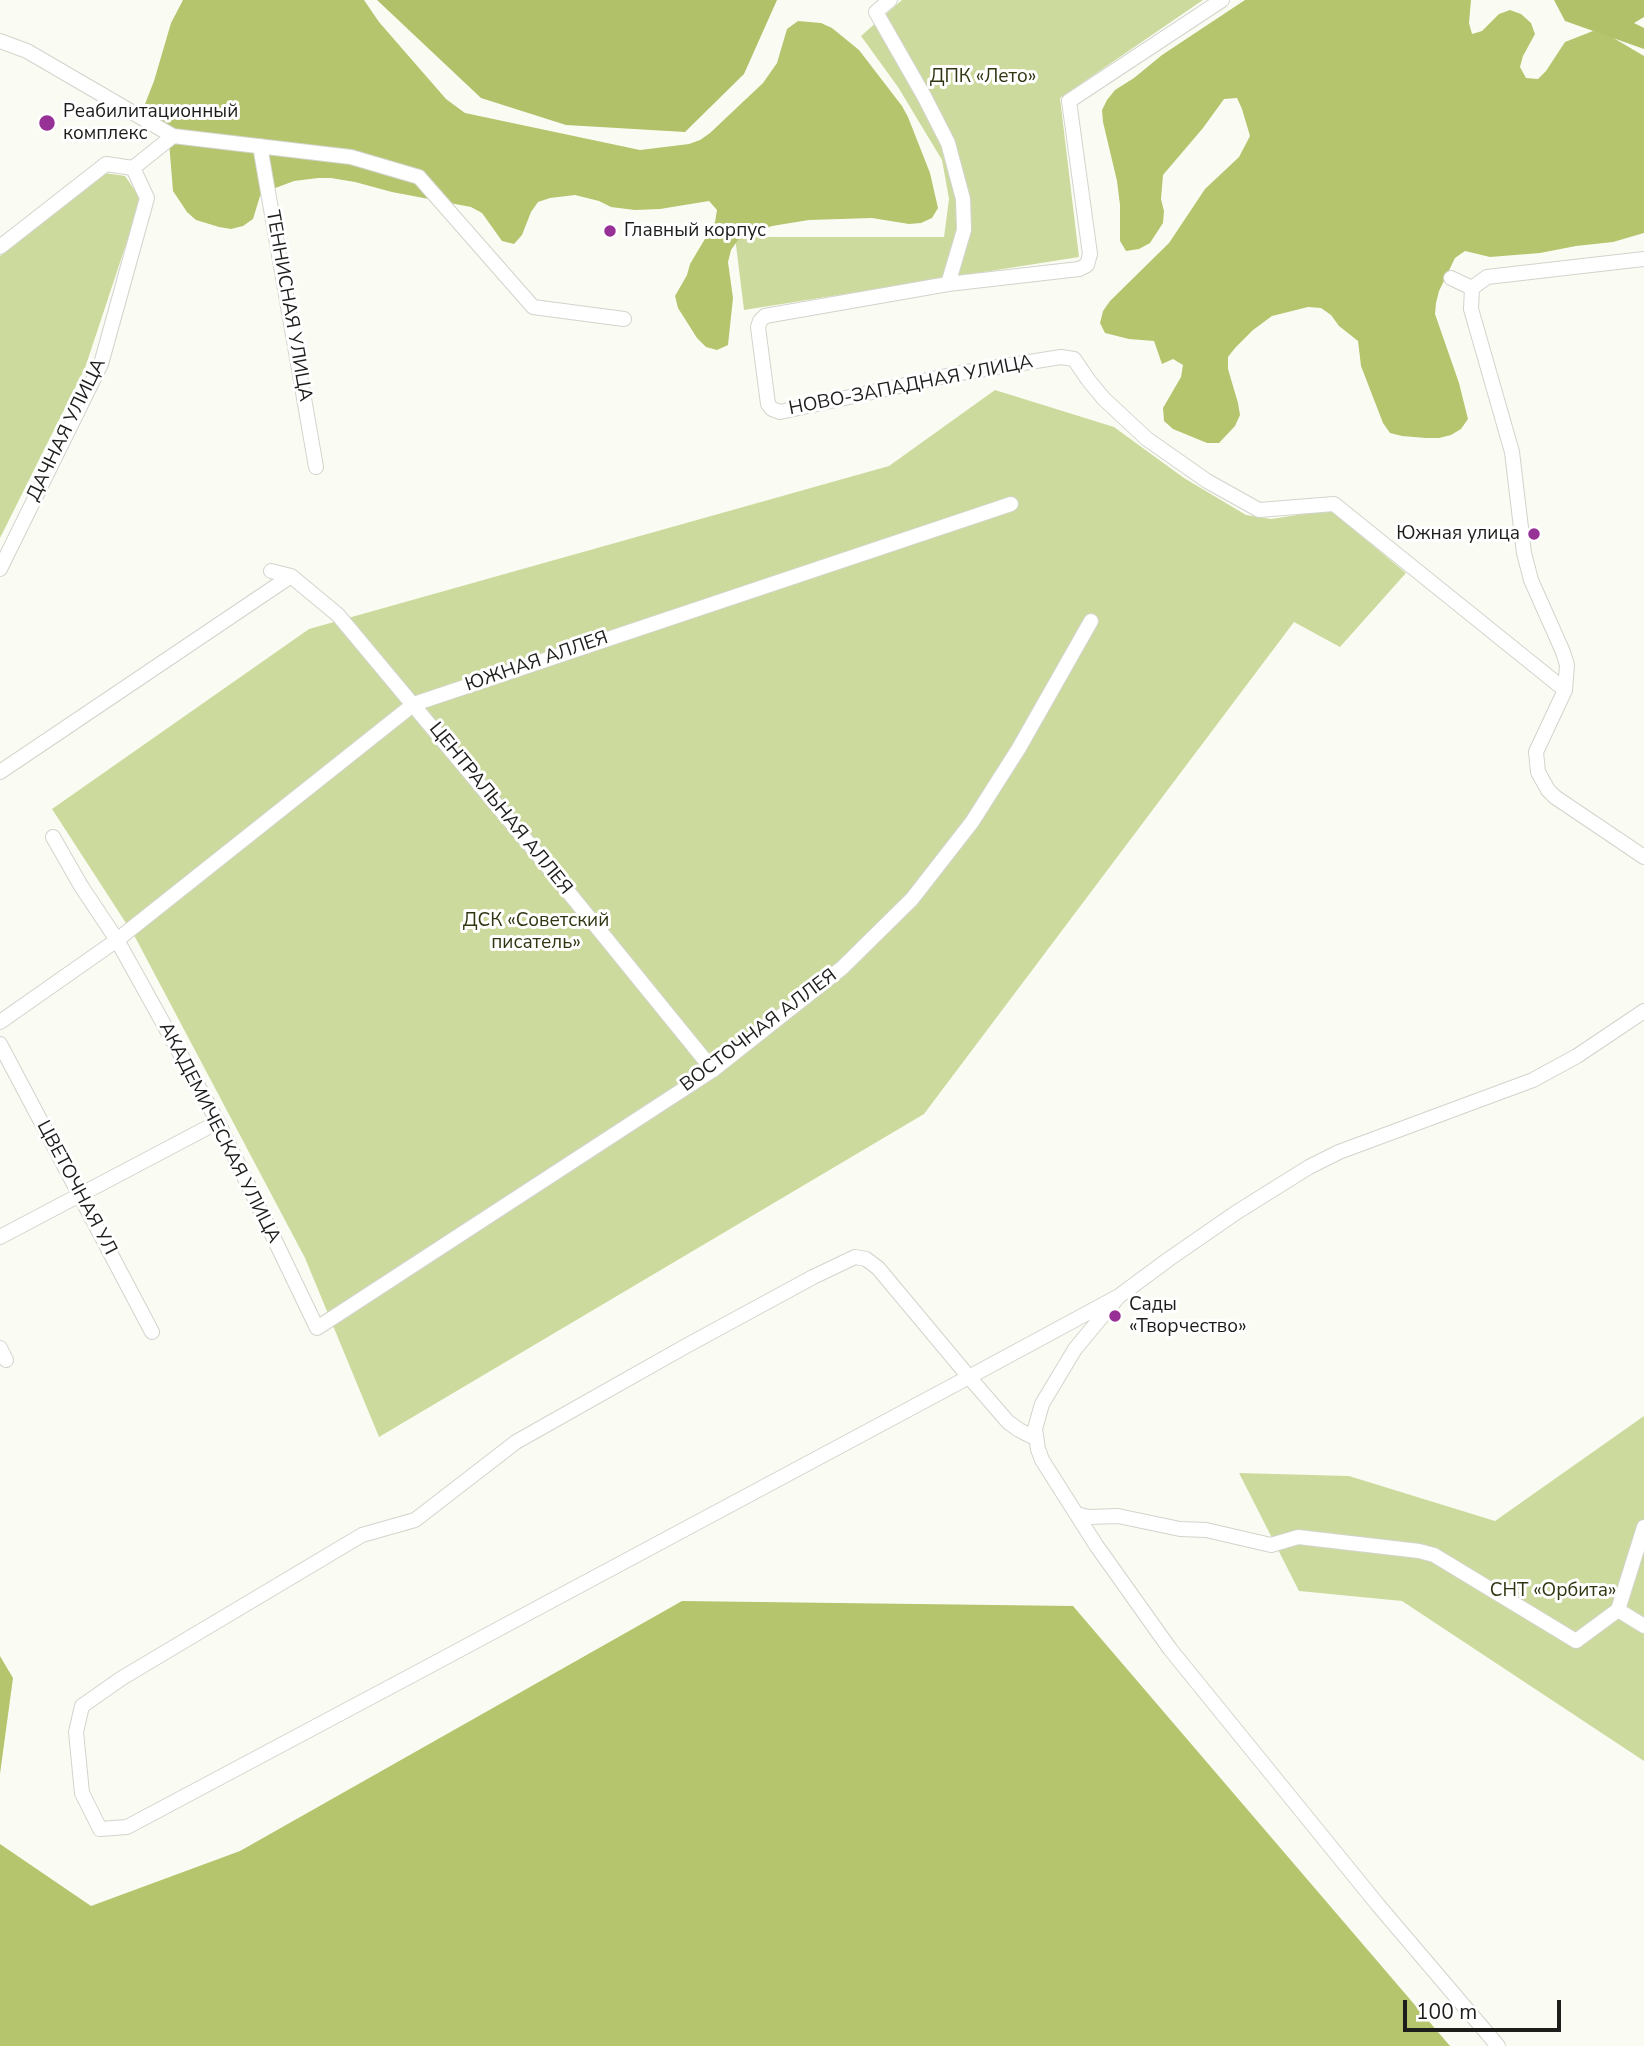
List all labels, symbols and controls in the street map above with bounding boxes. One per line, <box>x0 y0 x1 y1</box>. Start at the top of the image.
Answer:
park label: ДПК «Лето» <box>930 66 1036 88</box>
place label: Реабилитационный комплекс <box>63 101 238 145</box>
marker: Реабилитационный комплекс <box>37 113 57 133</box>
street label: ТЕННИСНАЯ УЛИЦА <box>260 209 316 403</box>
place label: Главный корпус <box>624 220 766 242</box>
marker: Главный корпус <box>602 223 618 239</box>
street label: НОВО-ЗАПАДНАЯ УЛИЦА <box>787 351 1035 421</box>
street label: ДАЧНАЯ УЛИЦА <box>23 355 111 505</box>
place label: Южная улица <box>1396 523 1520 545</box>
marker: Южная улица <box>1526 526 1542 542</box>
street label: ЮЖНАЯ АЛЛЕЯ <box>463 627 611 697</box>
street label: ЦЕНТРАЛЬНАЯ АЛЛЕЯ <box>424 718 576 900</box>
park label: ДСК «Советский писатель» <box>463 910 609 954</box>
street label: ВОСТОЧНАЯ АЛЛЕЯ <box>676 965 842 1097</box>
street label: АКАДЕМИЧЕСКАЯ УЛИЦА <box>153 1019 285 1247</box>
street label: ЦВЕТОЧНАЯ УЛ <box>31 1117 121 1259</box>
place label: Сады «Творчество» <box>1129 1294 1247 1338</box>
marker: Сады «Творчество» <box>1107 1308 1123 1324</box>
park label: СНТ «Орбита» <box>1490 1580 1616 1602</box>
scale bar <box>1406 1986 1564 2030</box>
text: 100 m <box>1416 1998 1477 2026</box>

